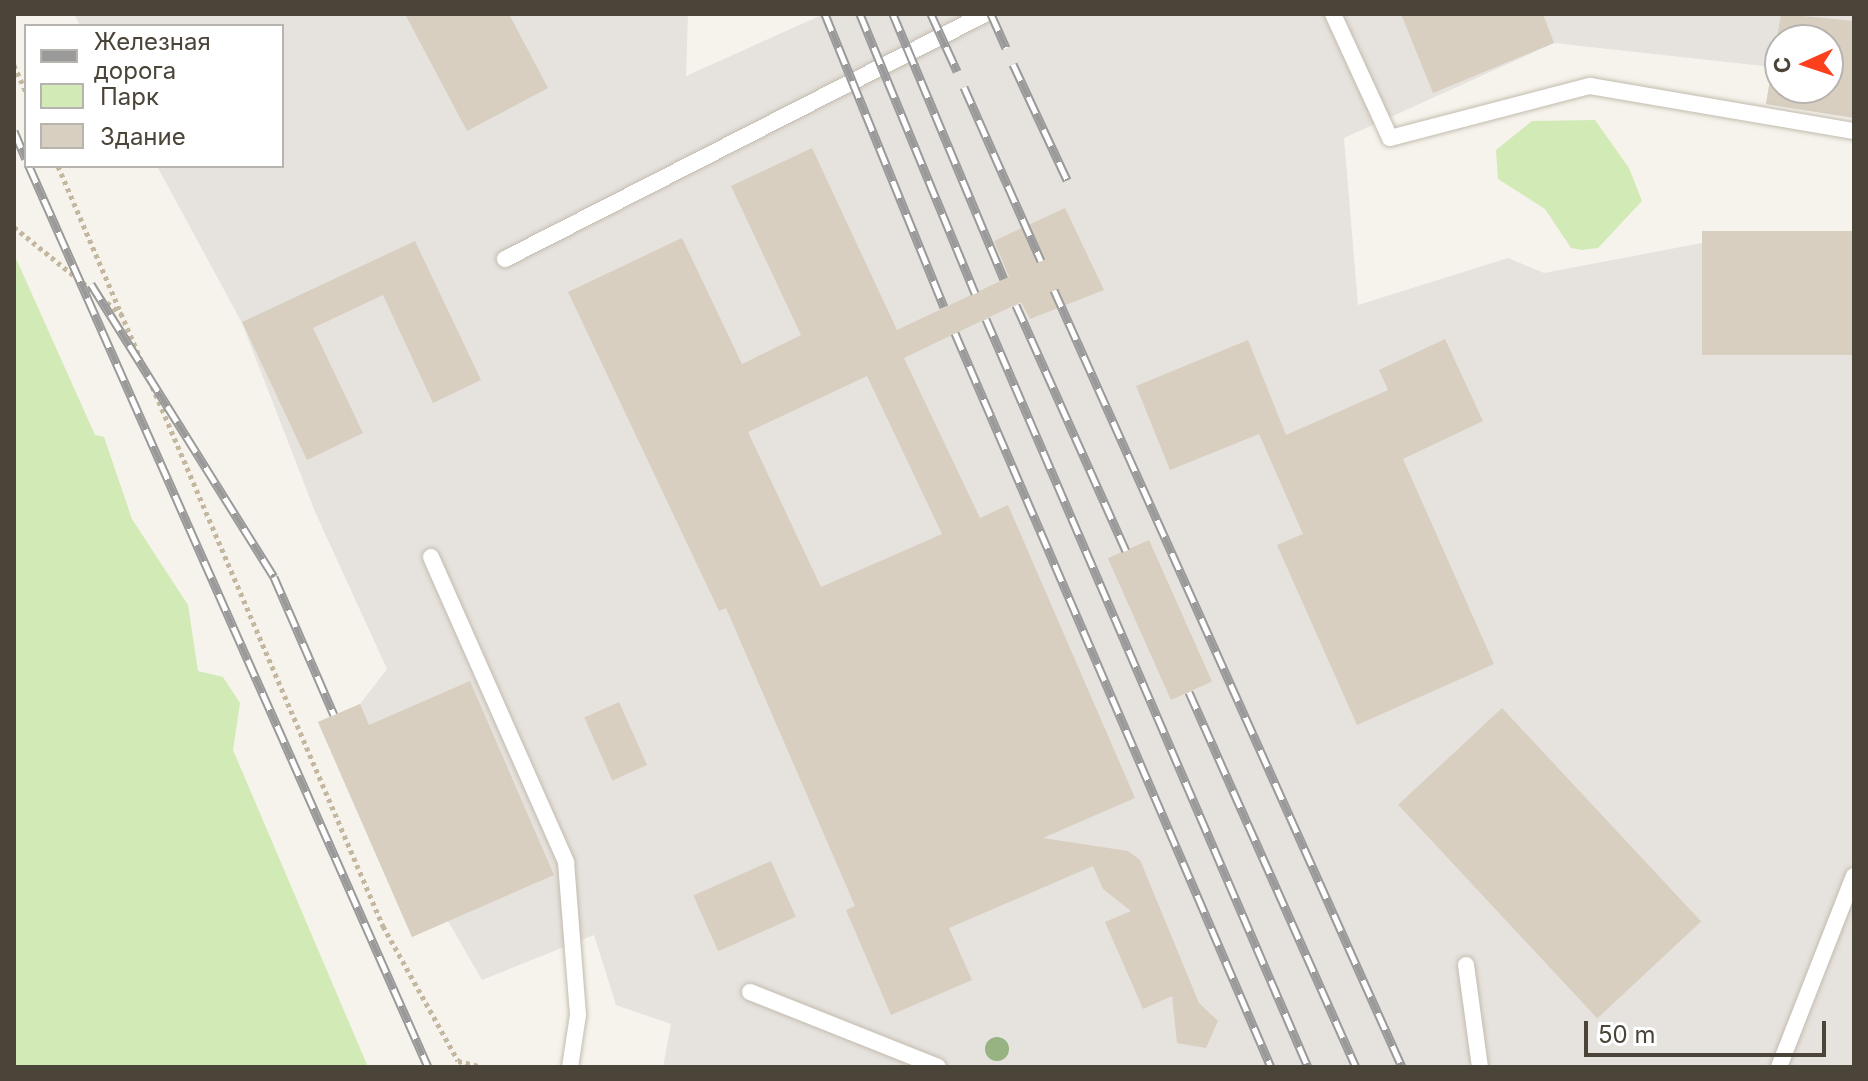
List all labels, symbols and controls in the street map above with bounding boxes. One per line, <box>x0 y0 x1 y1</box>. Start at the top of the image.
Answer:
legend <box>24 24 284 168</box>
north arrow <box>1764 24 1844 104</box>
text: Железная дорога <box>94 27 211 85</box>
text: С <box>1769 56 1795 74</box>
text: Парк <box>100 82 159 111</box>
text: Здание <box>100 122 186 151</box>
scale bar <box>1588 1005 1830 1055</box>
text: 50 m <box>1598 1020 1656 1049</box>

